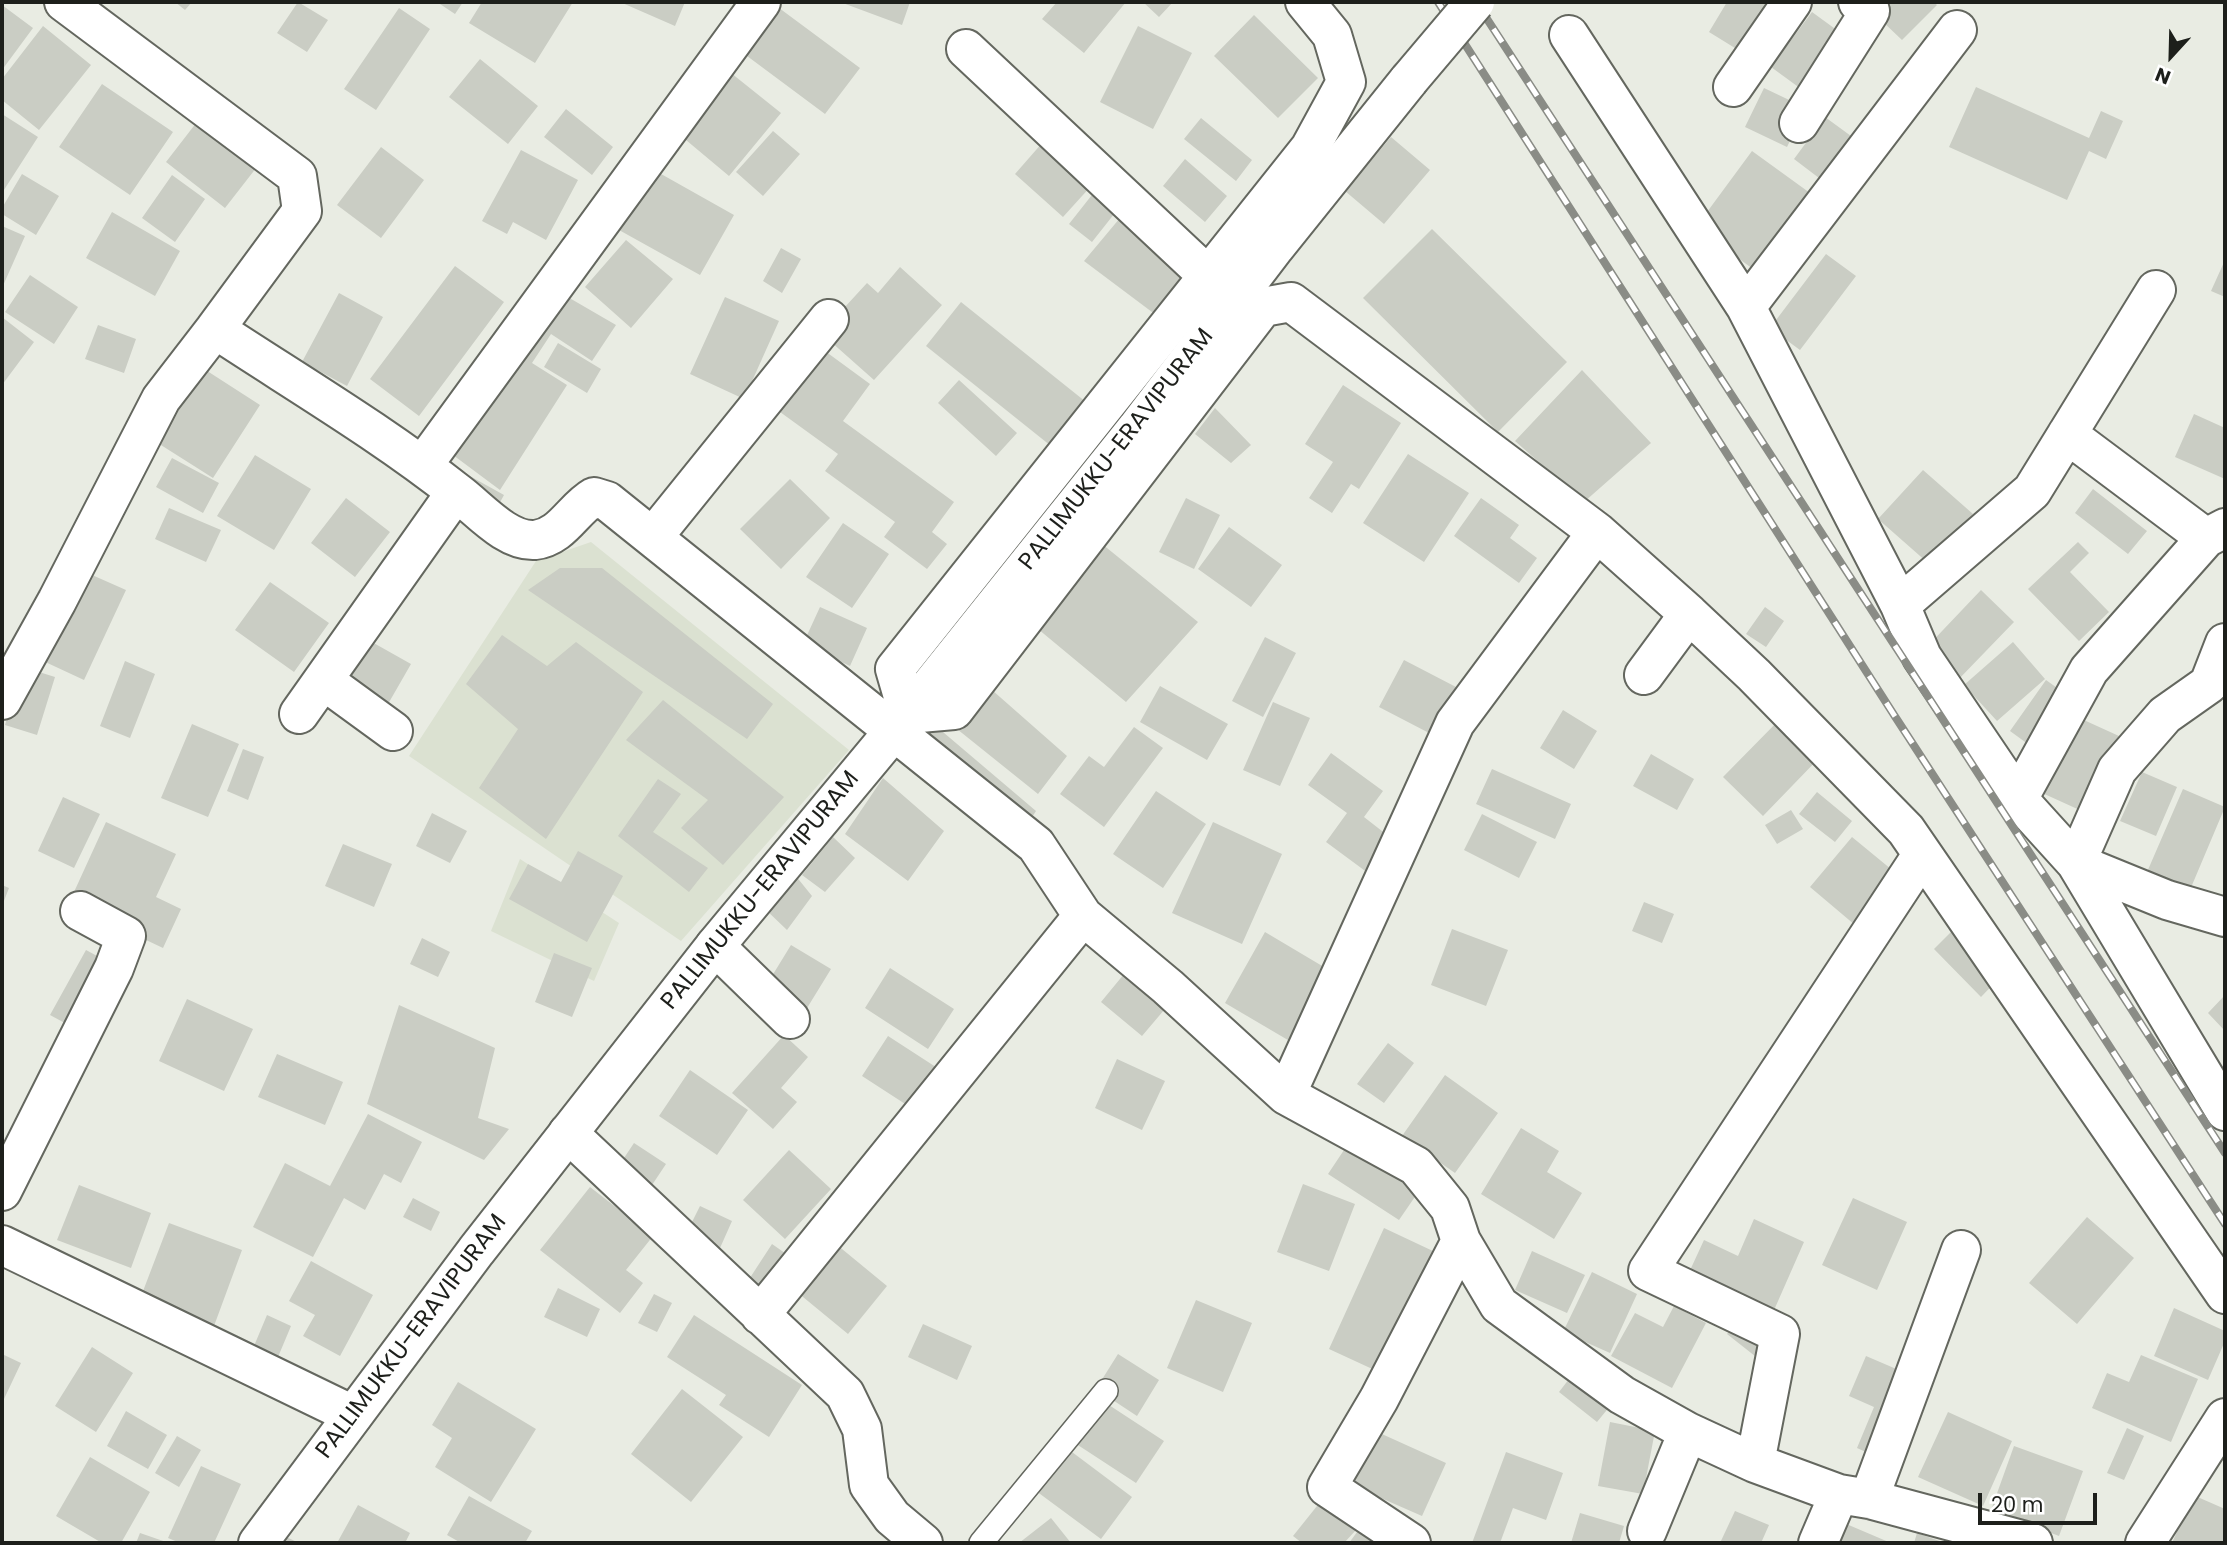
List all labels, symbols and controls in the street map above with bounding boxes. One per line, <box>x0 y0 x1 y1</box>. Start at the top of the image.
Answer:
north arrow <box>2136 21 2206 91</box>
text: N <box>2151 61 2175 91</box>
street label: PALLIMUKKU-ERAVIPURAM <box>1014 324 1220 576</box>
street label: PALLIMUKKU-ERAVIPURAM <box>656 766 866 1016</box>
street label: PALLIMUKKU-ERAVIPURAM <box>311 1209 513 1465</box>
scale bar <box>1982 1478 2101 1522</box>
text: 20 m <box>1991 1490 2044 1519</box>

